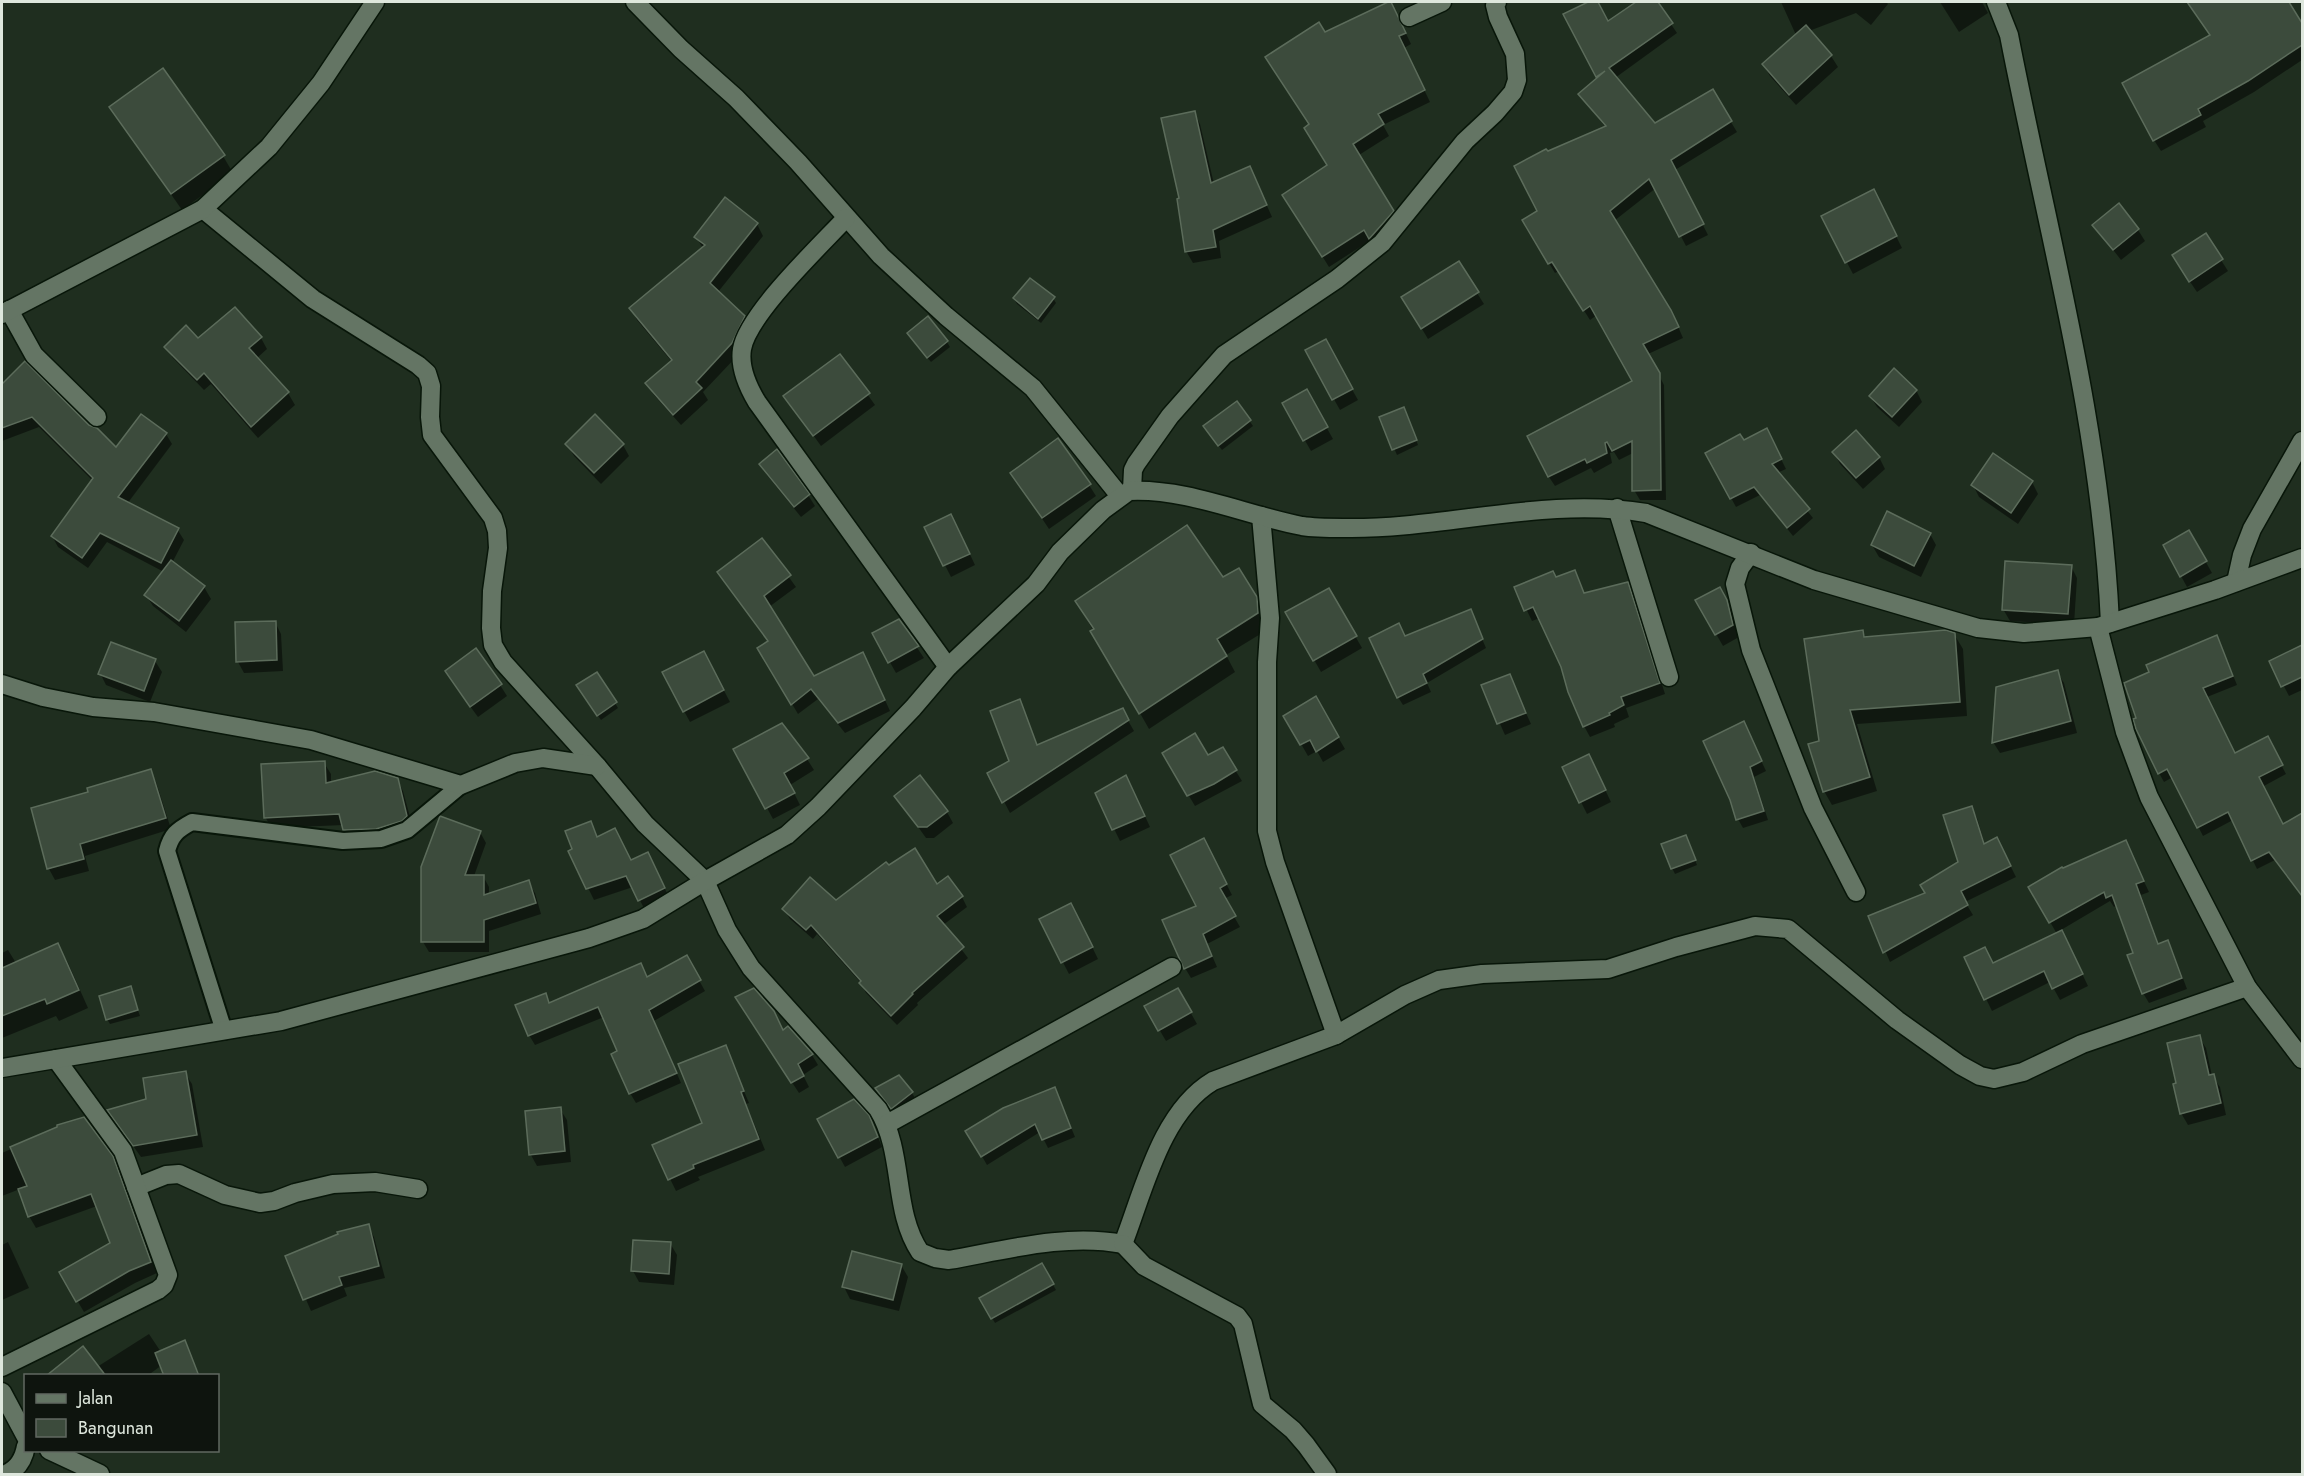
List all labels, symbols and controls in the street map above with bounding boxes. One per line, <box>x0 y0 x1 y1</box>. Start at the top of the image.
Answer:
legend <box>24 1374 219 1452</box>
text: Jalan <box>76 1385 113 1411</box>
text: Bangunan <box>78 1415 153 1441</box>

